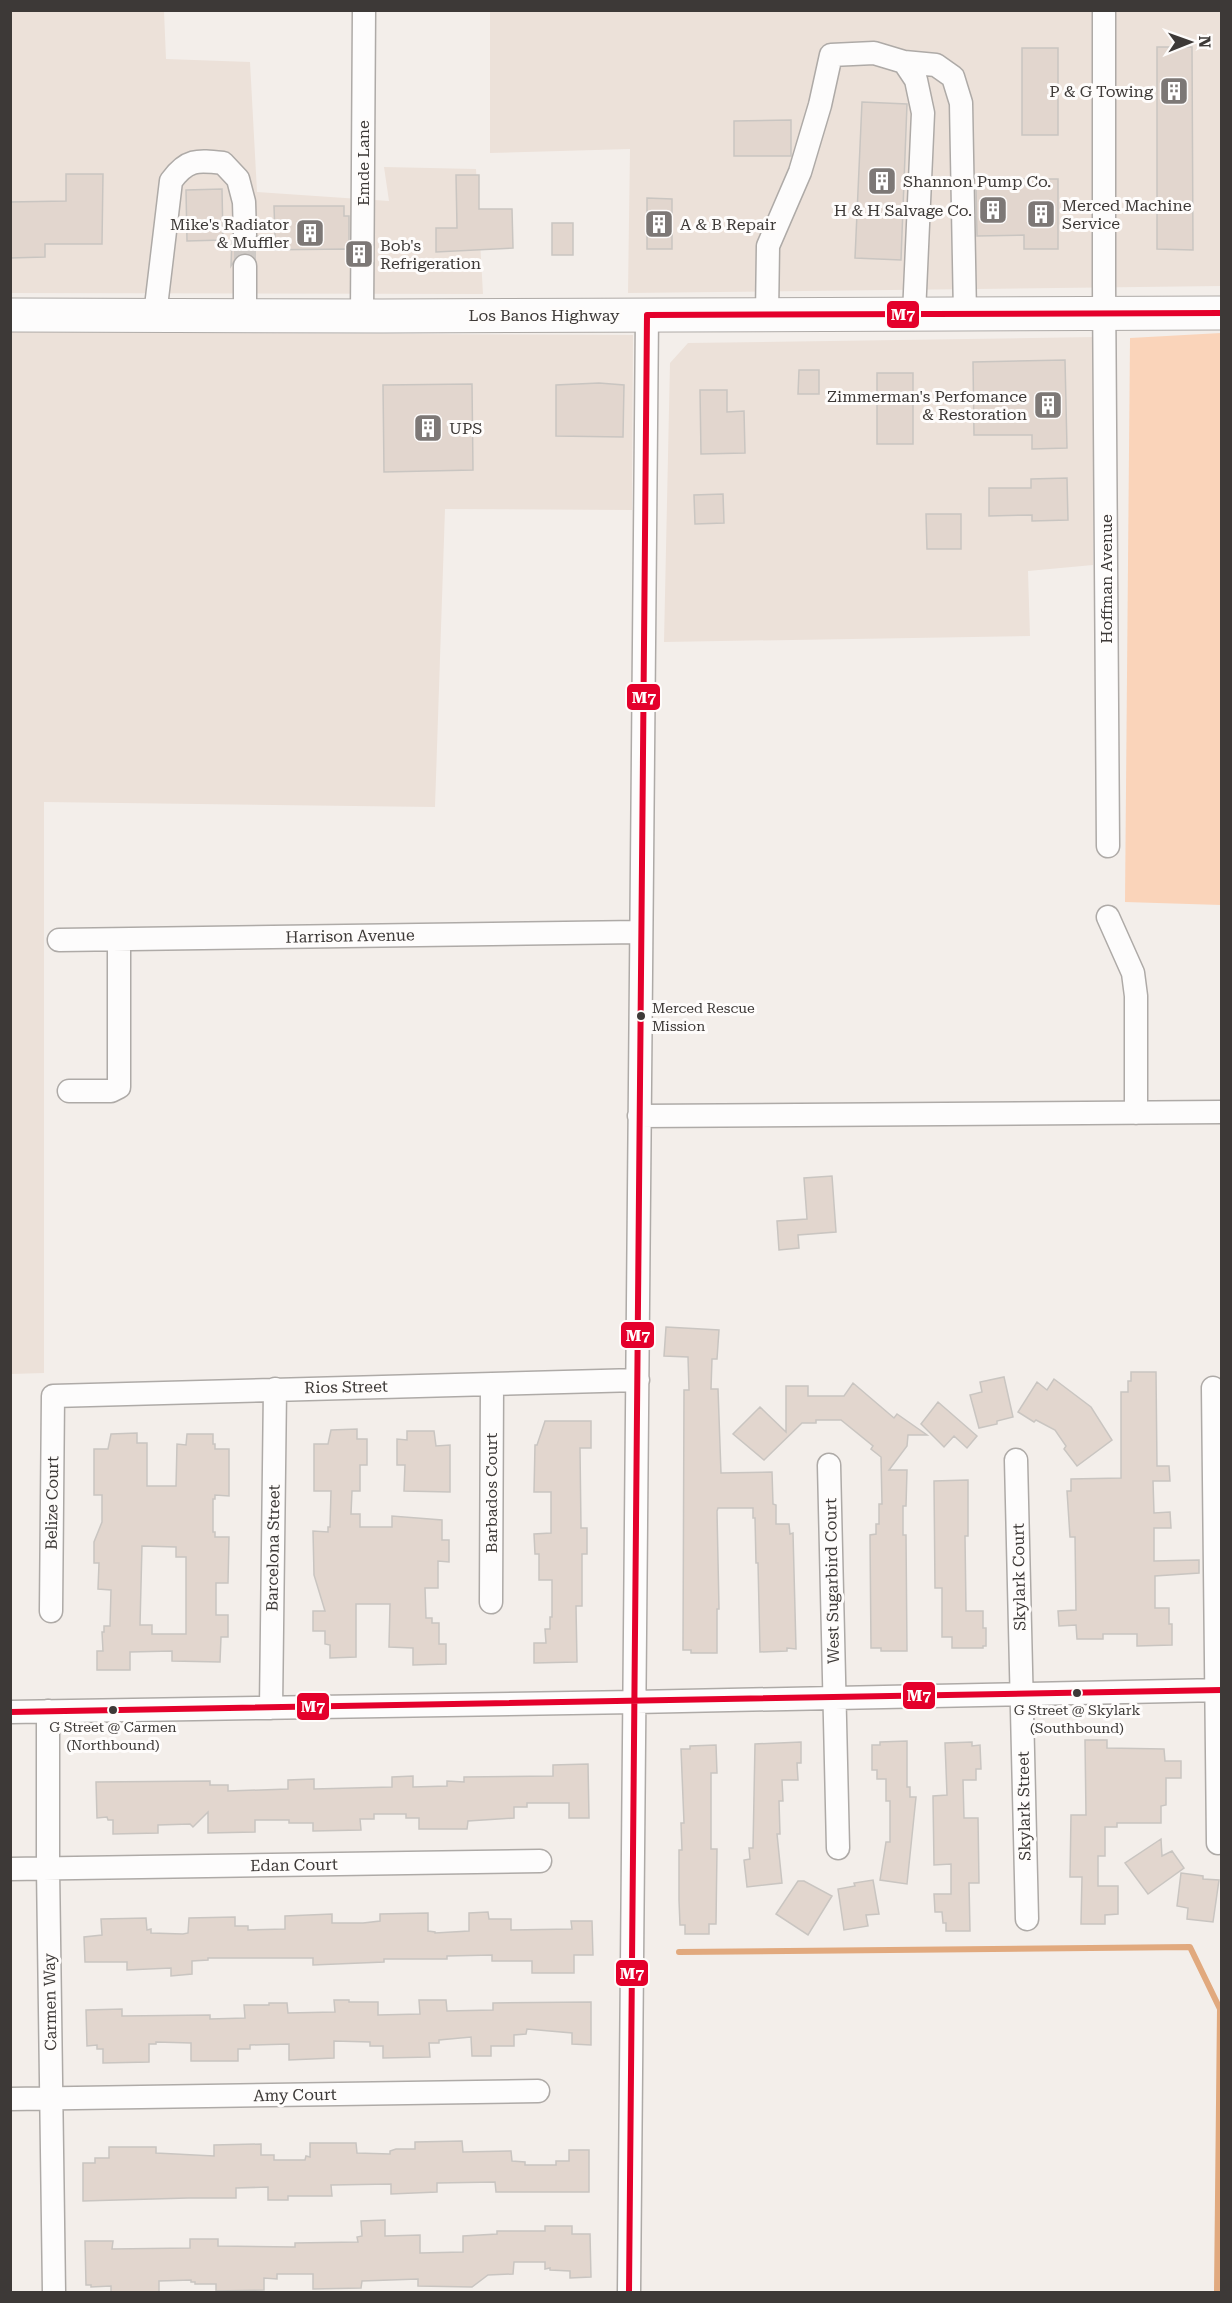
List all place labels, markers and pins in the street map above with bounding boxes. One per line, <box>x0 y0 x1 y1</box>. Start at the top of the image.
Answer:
building icon: P & G Towing <box>1158 75 1190 107</box>
place label: P & G Towing <box>1049 82 1154 101</box>
building icon: Shannon Pump Co. <box>866 165 898 197</box>
place label: Shannon Pump Co. <box>903 172 1051 191</box>
building icon: H & H Salvage Co. <box>977 194 1009 226</box>
place label: Merced Machine Service <box>1062 196 1192 233</box>
building icon: Merced Machine Service <box>1025 198 1057 230</box>
place label: H & H Salvage Co. <box>834 201 972 220</box>
building icon: A & B Repair <box>643 208 675 240</box>
place label: Mike's Radiator & Muffler <box>170 215 289 252</box>
place label: A & B Repair <box>680 215 777 234</box>
building icon: Mike's Radiator & Muffler <box>294 217 326 249</box>
place label: Bob's Refrigeration <box>380 236 481 273</box>
building icon: Bob's Refrigeration <box>343 238 375 270</box>
place label: Zimmerman's Perfomance & Restoration <box>827 387 1027 424</box>
building icon: Zimmerman's Perfomance & Restoration <box>1032 389 1064 421</box>
building icon: UPS <box>412 412 444 444</box>
place label: UPS <box>449 419 482 438</box>
place label: Merced Rescue Mission <box>652 1000 755 1034</box>
marker: Merced Rescue Mission <box>635 1010 647 1022</box>
marker: G Street @ Skylark (Southbound) <box>1071 1687 1083 1699</box>
place label: G Street @ Skylark (Southbound) <box>1014 1702 1140 1736</box>
marker: G Street @ Carmen (Northbound) <box>107 1704 119 1716</box>
place label: G Street @ Carmen (Northbound) <box>49 1719 177 1753</box>

